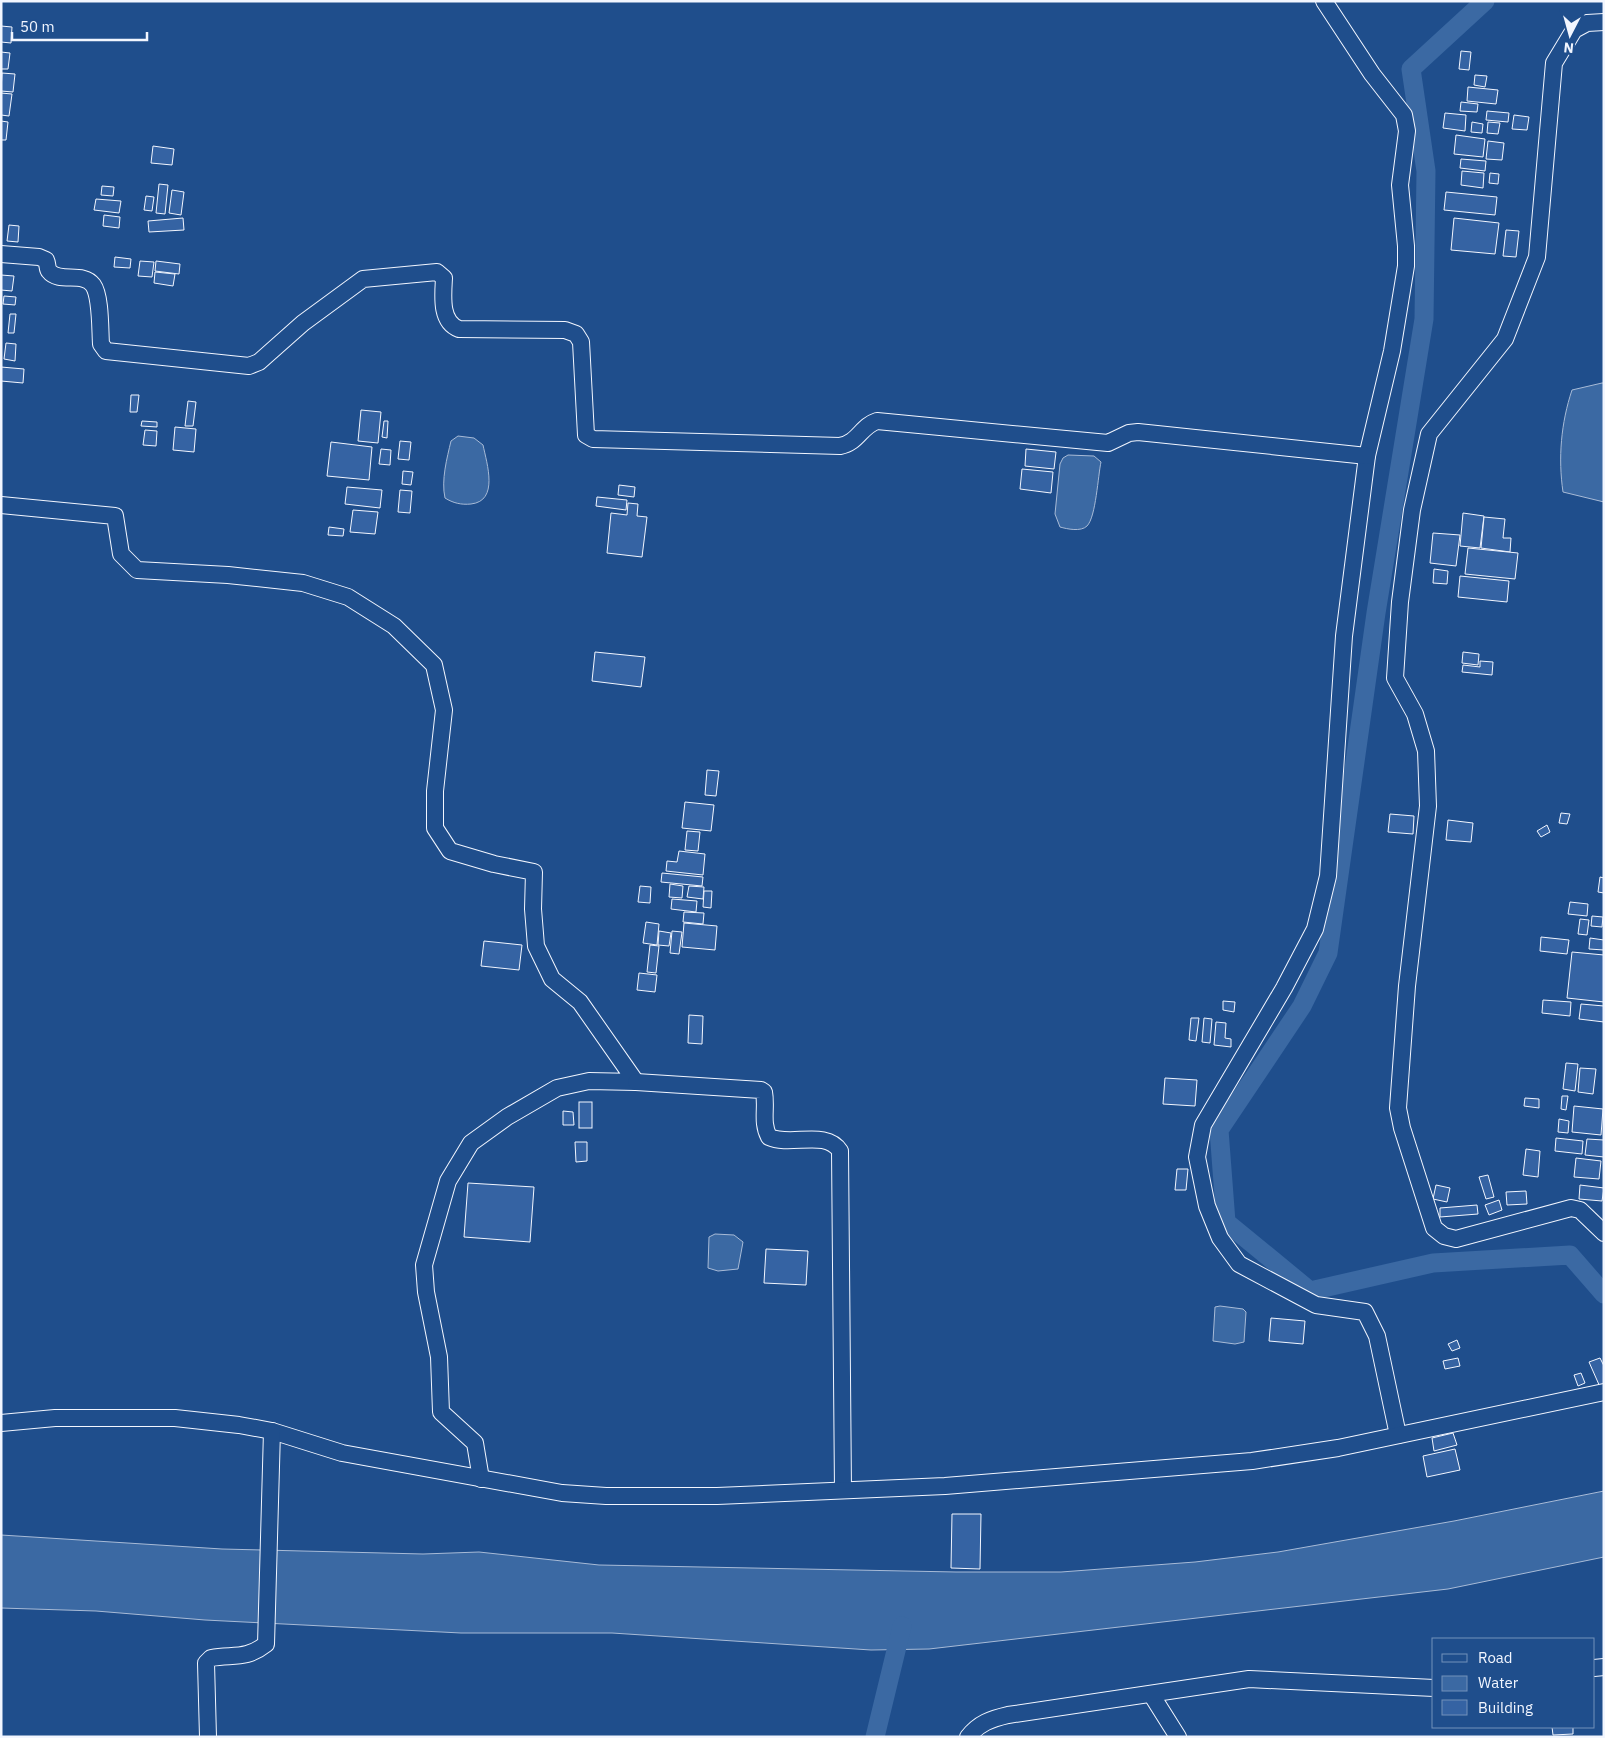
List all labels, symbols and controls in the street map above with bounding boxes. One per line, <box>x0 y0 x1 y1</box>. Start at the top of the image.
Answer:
scale bar <box>12 10 148 42</box>
north arrow <box>1545 10 1595 60</box>
text: 50 m <box>20 17 55 36</box>
text: N <box>1563 38 1575 57</box>
legend <box>1432 1638 1595 1728</box>
text: Road <box>1478 1648 1513 1667</box>
text: Water <box>1478 1673 1519 1692</box>
text: Building <box>1478 1698 1533 1717</box>

